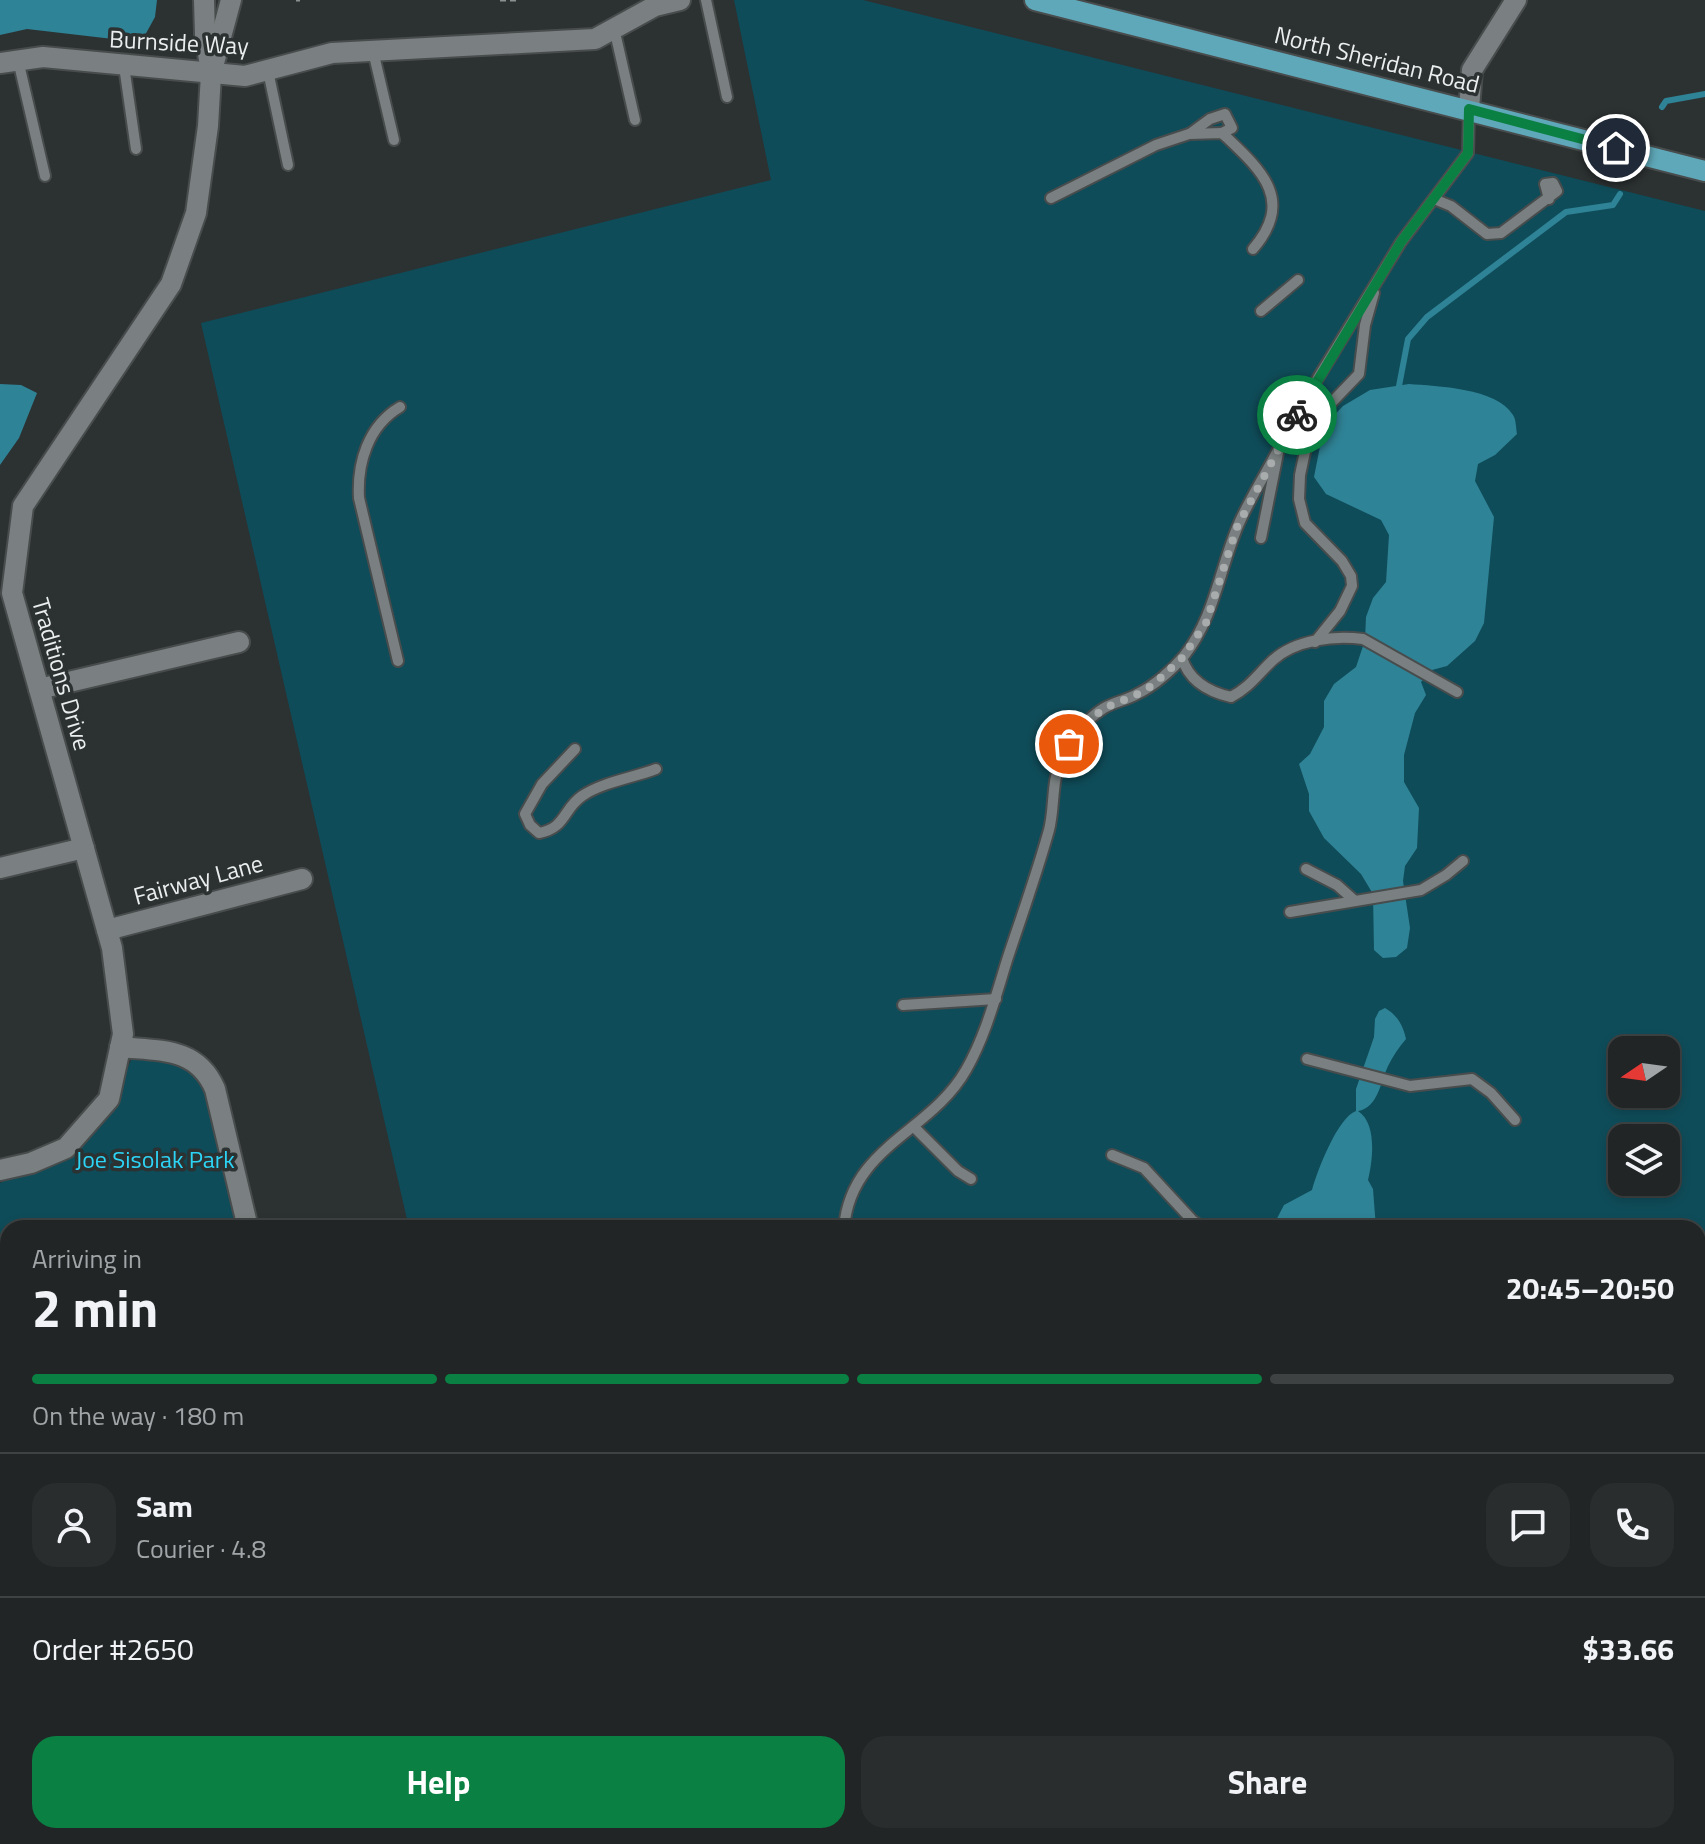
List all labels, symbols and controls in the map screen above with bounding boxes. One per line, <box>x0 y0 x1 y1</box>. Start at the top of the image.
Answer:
street label: North Sheridan Road <box>1271 16 1483 102</box>
street label: Burnside Way <box>108 20 250 64</box>
pin <box>1582 114 1650 182</box>
icon: home <box>1594 126 1638 170</box>
courier <box>1257 375 1337 455</box>
icon: bike <box>1275 393 1319 437</box>
street label: Traditions Drive <box>23 594 101 754</box>
pin <box>1035 710 1103 778</box>
icon: bag <box>1047 722 1091 766</box>
street label: Fairway Lane <box>129 844 267 914</box>
north arrow <box>1608 1036 1680 1108</box>
map controls <box>1608 1036 1680 1196</box>
button: layers <box>1608 1124 1680 1196</box>
park label: Joe Sisolak Park <box>75 1141 235 1177</box>
text: Arriving in <box>32 1239 142 1278</box>
text: 20:45–20:50 <box>1506 1265 1674 1311</box>
text: 2 min <box>32 1268 158 1347</box>
text: On the way · 180 m <box>32 1396 244 1435</box>
button: person <box>32 1483 116 1567</box>
text: Sam <box>136 1483 193 1529</box>
button: chat <box>1486 1483 1570 1567</box>
button: phone <box>1590 1483 1674 1567</box>
text: Courier · 4.8 <box>136 1529 266 1568</box>
text: Order #2650 <box>32 1626 194 1672</box>
text: $33.66 <box>1582 1626 1674 1672</box>
button: Help <box>32 1736 845 1828</box>
button: Share <box>861 1736 1674 1828</box>

